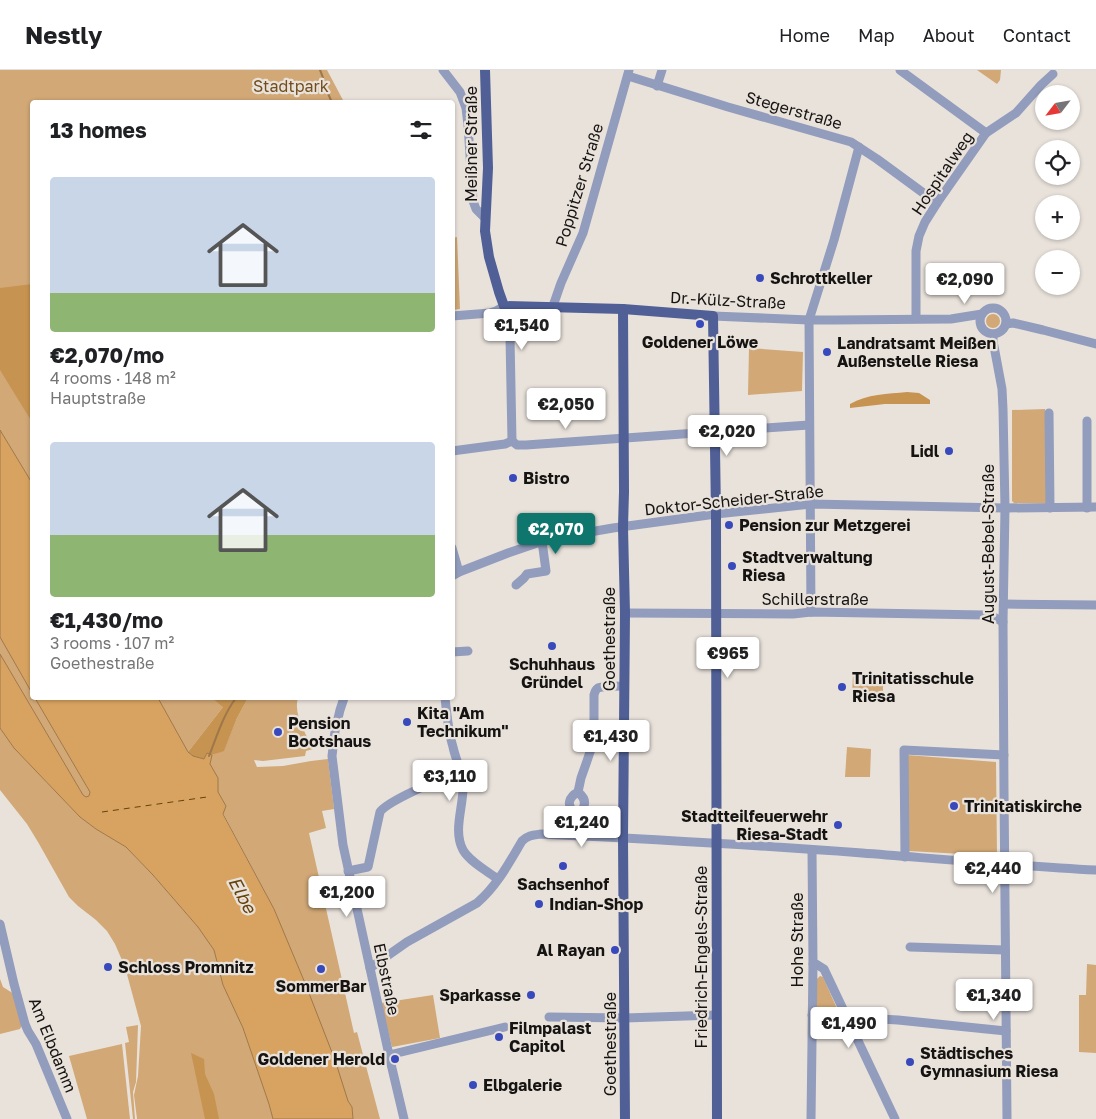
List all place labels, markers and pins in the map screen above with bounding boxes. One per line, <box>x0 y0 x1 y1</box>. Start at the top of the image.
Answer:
pin: €2,090 <box>924 262 1006 305</box>
place label: Schrottkeller <box>770 268 873 288</box>
marker: Schrottkeller <box>754 272 766 284</box>
pin: €1,540 <box>481 308 563 351</box>
marker: Goldener Löwe <box>694 318 706 330</box>
place label: Goldener Löwe <box>642 332 758 352</box>
place label: Landratsamt Meißen Außenstelle Riesa <box>837 333 996 371</box>
marker: Landratsamt Meißen Außenstelle Riesa <box>821 346 833 358</box>
pin: €2,050 <box>525 388 607 430</box>
pin: €2,020 <box>686 414 768 457</box>
place label: Lidl <box>910 441 940 461</box>
marker: Lidl <box>943 445 955 457</box>
place label: Bistro <box>523 468 570 488</box>
marker: Bistro <box>507 472 519 484</box>
pin: €2,070 <box>515 512 597 555</box>
place label: Pension zur Metzgerei <box>739 515 911 535</box>
marker: Pension zur Metzgerei <box>723 519 735 531</box>
place label: Stadtverwaltung Riesa <box>742 547 873 585</box>
marker: Stadtverwaltung Riesa <box>726 560 738 572</box>
pin: €965 <box>698 636 758 679</box>
marker: Schuhhaus Gründel <box>546 640 558 652</box>
place label: Schuhhaus Gründel <box>509 654 595 692</box>
place label: Trinitatisschule Riesa <box>852 668 974 706</box>
marker: Trinitatisschule Riesa <box>836 681 848 693</box>
place label: Kita "Am Technikum" <box>417 703 509 741</box>
place label: Pension Bootshaus <box>288 713 371 751</box>
marker: Kita "Am Technikum" <box>401 716 413 728</box>
pin: €1,430 <box>570 720 652 762</box>
marker: Pension Bootshaus <box>272 726 284 738</box>
pin: €3,110 <box>409 760 491 802</box>
place label: Trinitatiskirche <box>964 796 1082 816</box>
marker: Trinitatiskirche <box>948 800 960 812</box>
pin: €1,240 <box>541 806 623 848</box>
place label: Stadtteilfeuerwehr Riesa-Stadt <box>681 806 828 844</box>
marker: Stadtteilfeuerwehr Riesa-Stadt <box>832 819 844 831</box>
pin: €2,440 <box>952 852 1034 894</box>
marker: Sachsenhof <box>557 860 569 872</box>
place label: Sachsenhof <box>517 874 609 894</box>
pin: €1,200 <box>306 876 388 918</box>
place label: Indian-Shop <box>549 894 643 914</box>
marker: Indian-Shop <box>533 898 545 910</box>
place label: Al Rayan <box>537 940 605 960</box>
marker: Al Rayan <box>609 944 621 956</box>
place label: Schloss Promnitz <box>118 957 254 977</box>
marker: Schloss Promnitz <box>102 961 114 973</box>
marker: SommerBar <box>315 963 327 975</box>
place label: SommerBar <box>276 976 366 996</box>
pin: €1,340 <box>953 978 1035 1021</box>
place label: Sparkasse <box>439 985 521 1005</box>
marker: Sparkasse <box>525 989 537 1001</box>
pin: €1,490 <box>808 1006 890 1049</box>
place label: Filmpalast Capitol <box>509 1018 591 1056</box>
marker: Filmpalast Capitol <box>493 1031 505 1043</box>
place label: Städtisches Gymnasium Riesa <box>920 1043 1058 1081</box>
place label: Goldener Herold <box>257 1049 385 1069</box>
marker: Goldener Herold <box>389 1053 401 1065</box>
marker: Städtisches Gymnasium Riesa <box>904 1056 916 1068</box>
place label: Elbgalerie <box>483 1075 562 1095</box>
marker: Elbgalerie <box>467 1079 479 1091</box>

